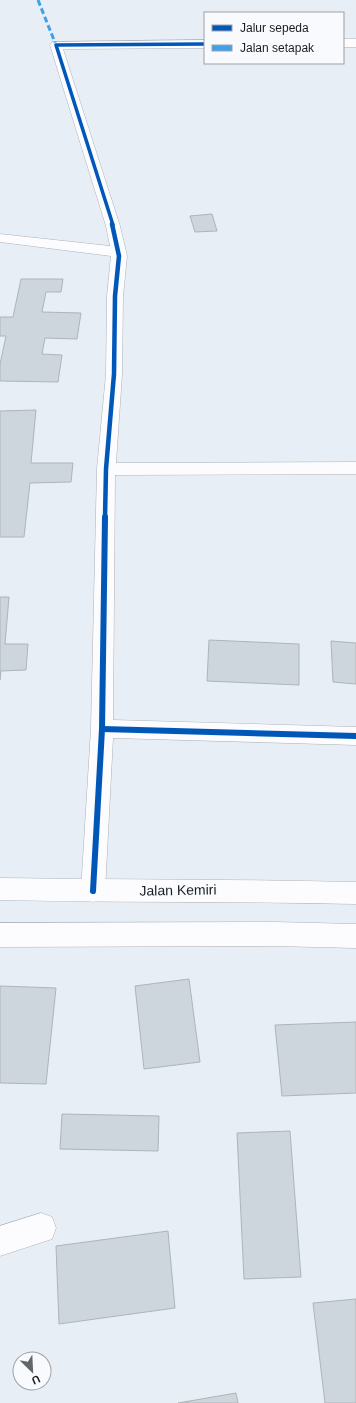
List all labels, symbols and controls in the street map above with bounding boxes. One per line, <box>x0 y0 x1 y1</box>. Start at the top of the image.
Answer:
legend <box>204 12 344 64</box>
text: Jalur sepeda <box>240 21 309 35</box>
text: Jalan setapak <box>240 41 315 55</box>
street label: Jalan Kemiri <box>139 881 217 899</box>
north arrow <box>12 1351 52 1391</box>
text: U <box>30 1373 42 1387</box>

